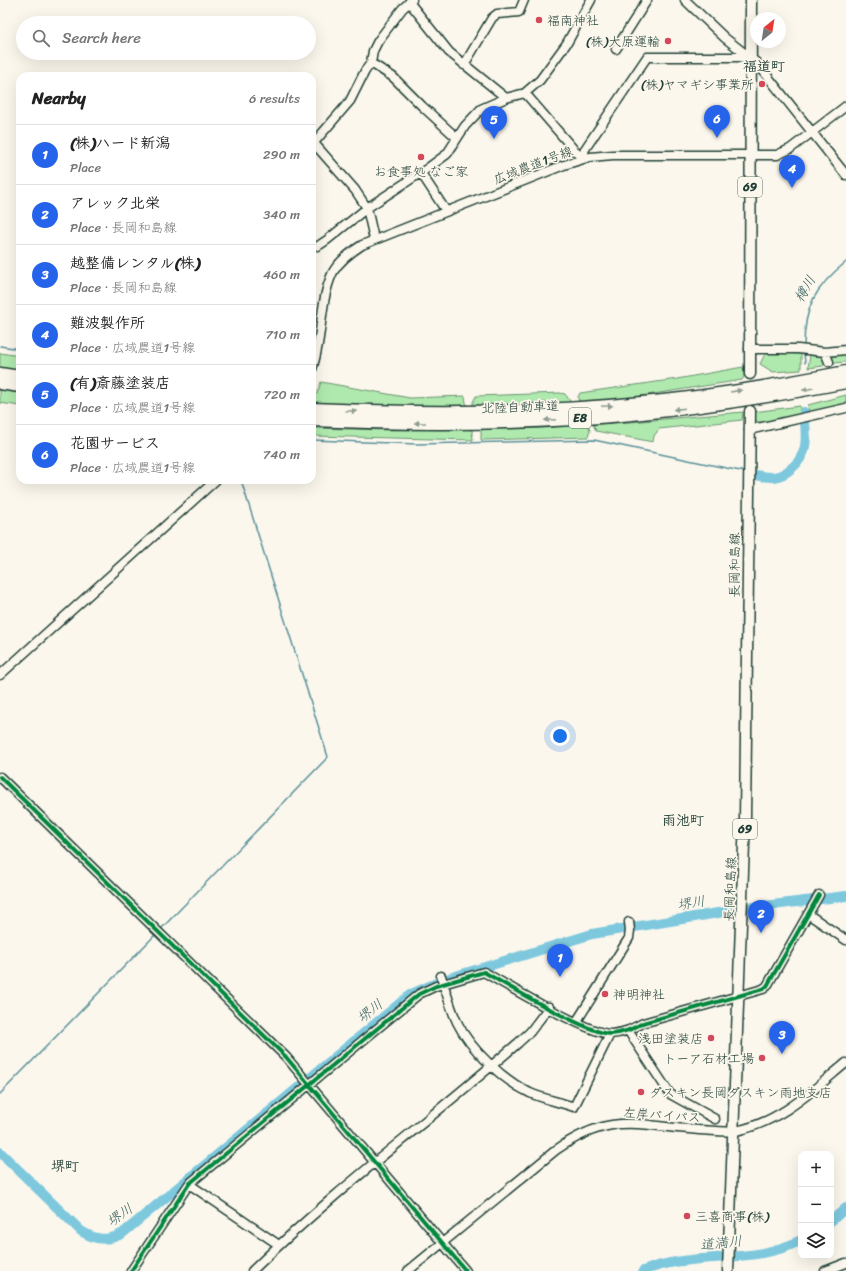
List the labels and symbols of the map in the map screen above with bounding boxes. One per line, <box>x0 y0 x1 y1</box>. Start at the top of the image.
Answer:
place label: 福南神社 <box>547 9 599 32</box>
north arrow <box>750 12 786 48</box>
marker: 福南神社 <box>534 15 544 25</box>
place label: (株)大原運輸 <box>586 30 660 53</box>
marker: (株)大原運輸 <box>663 36 673 46</box>
district label: 福道町 <box>743 54 785 79</box>
place label: (株)ヤマギシ事業所 <box>641 73 754 96</box>
marker: (株)ヤマギシ事業所 <box>757 79 767 89</box>
pin: 6 <box>704 105 730 138</box>
pin: 5 <box>481 106 507 139</box>
street label: 広域農道1号線 <box>490 139 577 191</box>
marker: お食事処 なご家 <box>416 152 426 162</box>
pin: 4 <box>779 155 805 188</box>
place label: お食事処 なご家 <box>374 160 468 183</box>
road number: 69 <box>738 177 762 197</box>
water label: 樽川 <box>787 271 823 307</box>
one-way arrow <box>802 386 814 392</box>
one-way arrow <box>730 388 742 394</box>
street label: 北陸自動車道 <box>481 394 559 420</box>
one-way arrow <box>601 402 613 409</box>
one-way arrow <box>673 406 685 412</box>
one-way arrow <box>345 408 357 415</box>
road number: E8 <box>569 408 591 428</box>
one-way arrow <box>544 416 556 423</box>
one-way arrow <box>413 420 426 426</box>
street label: 長岡和島線 <box>723 532 746 598</box>
your location <box>550 726 570 746</box>
district label: 雨池町 <box>662 808 704 833</box>
road number: 69 <box>733 819 757 839</box>
street label: 長岡和島線 <box>717 855 743 922</box>
water label: 堺川 <box>675 888 707 918</box>
pin: 2 <box>748 900 774 933</box>
pin: 1 <box>547 944 573 977</box>
place label: 神明神社 <box>613 983 665 1006</box>
marker: 神明神社 <box>600 989 610 999</box>
water label: 堺川 <box>351 993 389 1029</box>
pin: 3 <box>769 1021 795 1054</box>
place label: 浅田塗装店 <box>638 1027 703 1050</box>
marker: 浅田塗装店 <box>706 1033 716 1043</box>
place label: トーア石材工場 <box>663 1047 754 1070</box>
marker: トーア石材工場 <box>757 1053 767 1063</box>
place label: ダスキン長岡ダスキン雨地支店 <box>649 1081 832 1104</box>
marker: ダスキン長岡ダスキン雨地支店 <box>636 1087 646 1097</box>
street label: 左岸バイパス <box>622 1101 702 1129</box>
district label: 堺町 <box>51 1154 79 1179</box>
water label: 堺川 <box>101 1197 139 1233</box>
place label: 三喜商事(株) <box>695 1205 771 1228</box>
marker: 三喜商事(株) <box>682 1211 692 1221</box>
water label: 道満川 <box>699 1228 743 1258</box>

